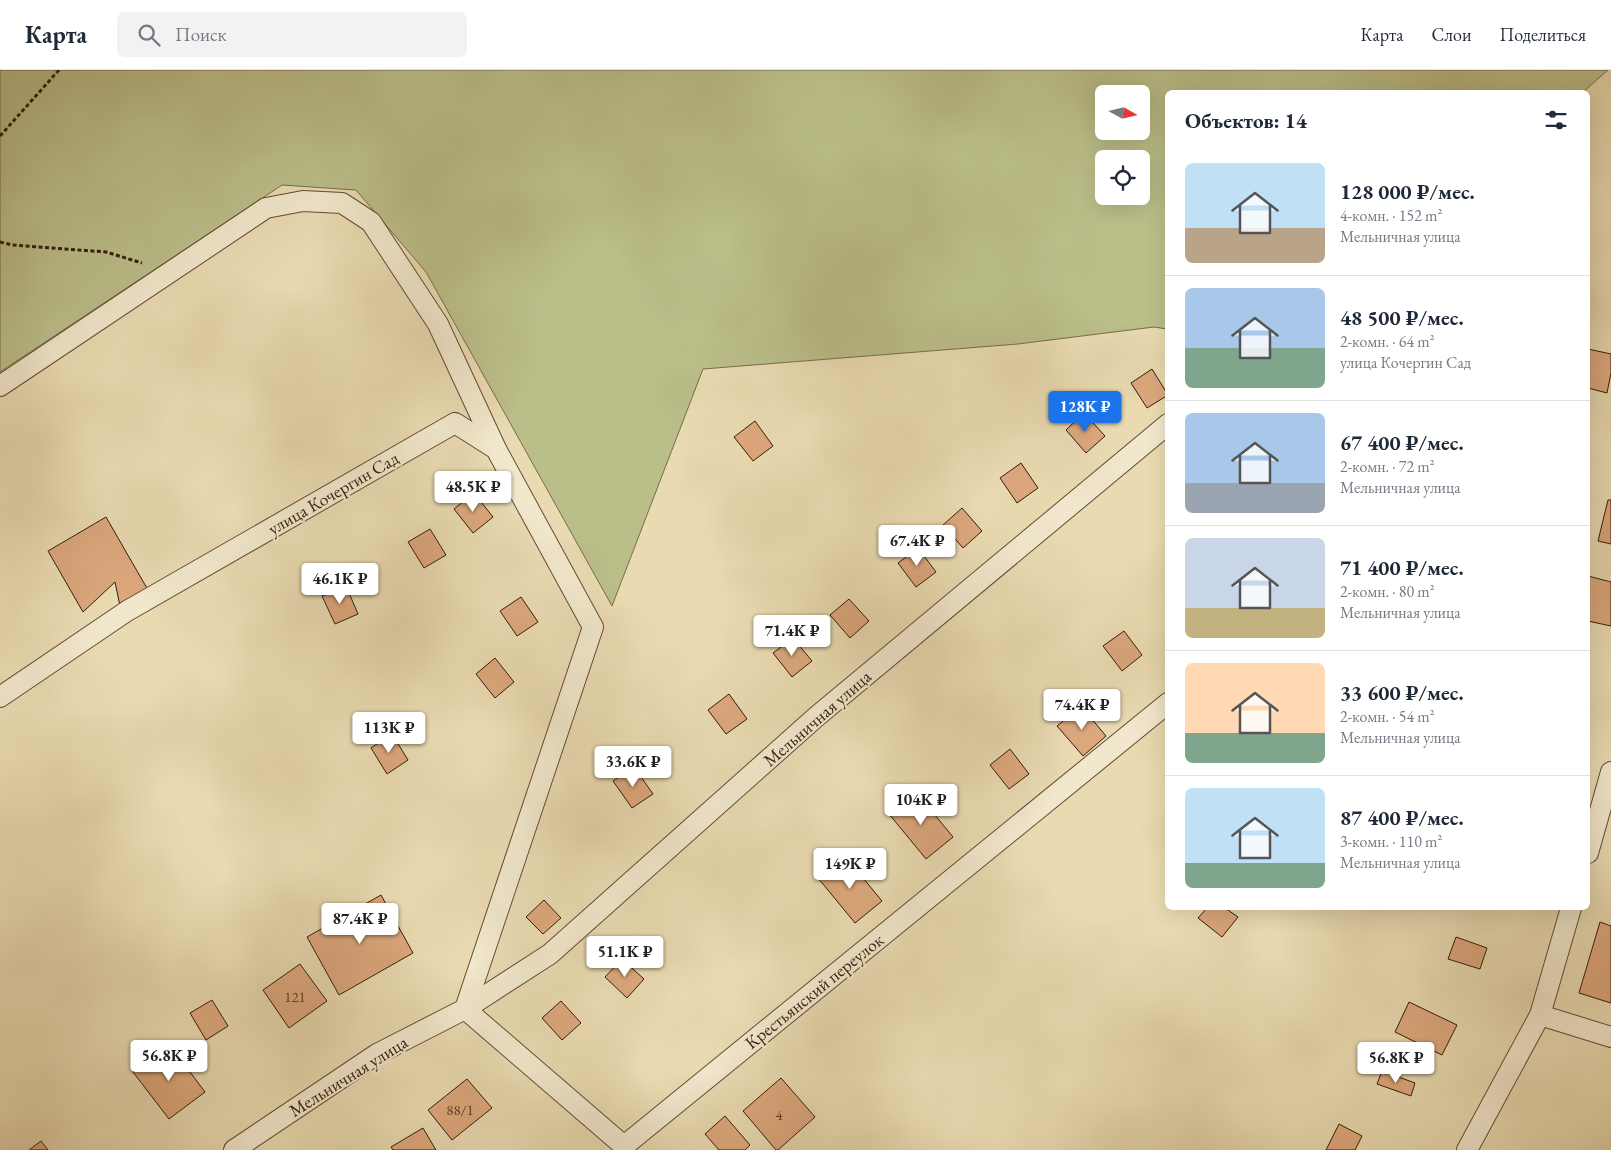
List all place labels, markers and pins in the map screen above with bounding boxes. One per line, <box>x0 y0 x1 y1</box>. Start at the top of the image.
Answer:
pin: 128K ₽ <box>1044 390 1126 433</box>
pin: 48.5K ₽ <box>427 470 519 513</box>
pin: 67.4K ₽ <box>871 524 963 567</box>
pin: 46.1K ₽ <box>294 562 386 605</box>
pin: 71.4K ₽ <box>746 614 838 657</box>
pin: 74.4K ₽ <box>1036 688 1128 731</box>
pin: 113K ₽ <box>348 712 430 754</box>
pin: 33.6K ₽ <box>587 746 679 788</box>
pin: 104K ₽ <box>880 784 962 826</box>
pin: 149K ₽ <box>809 848 891 890</box>
pin: 87.4K ₽ <box>314 902 406 945</box>
pin: 51.1K ₽ <box>579 936 671 978</box>
pin: 56.8K ₽ <box>123 1040 215 1082</box>
pin: 56.8K ₽ <box>1350 1042 1442 1084</box>

